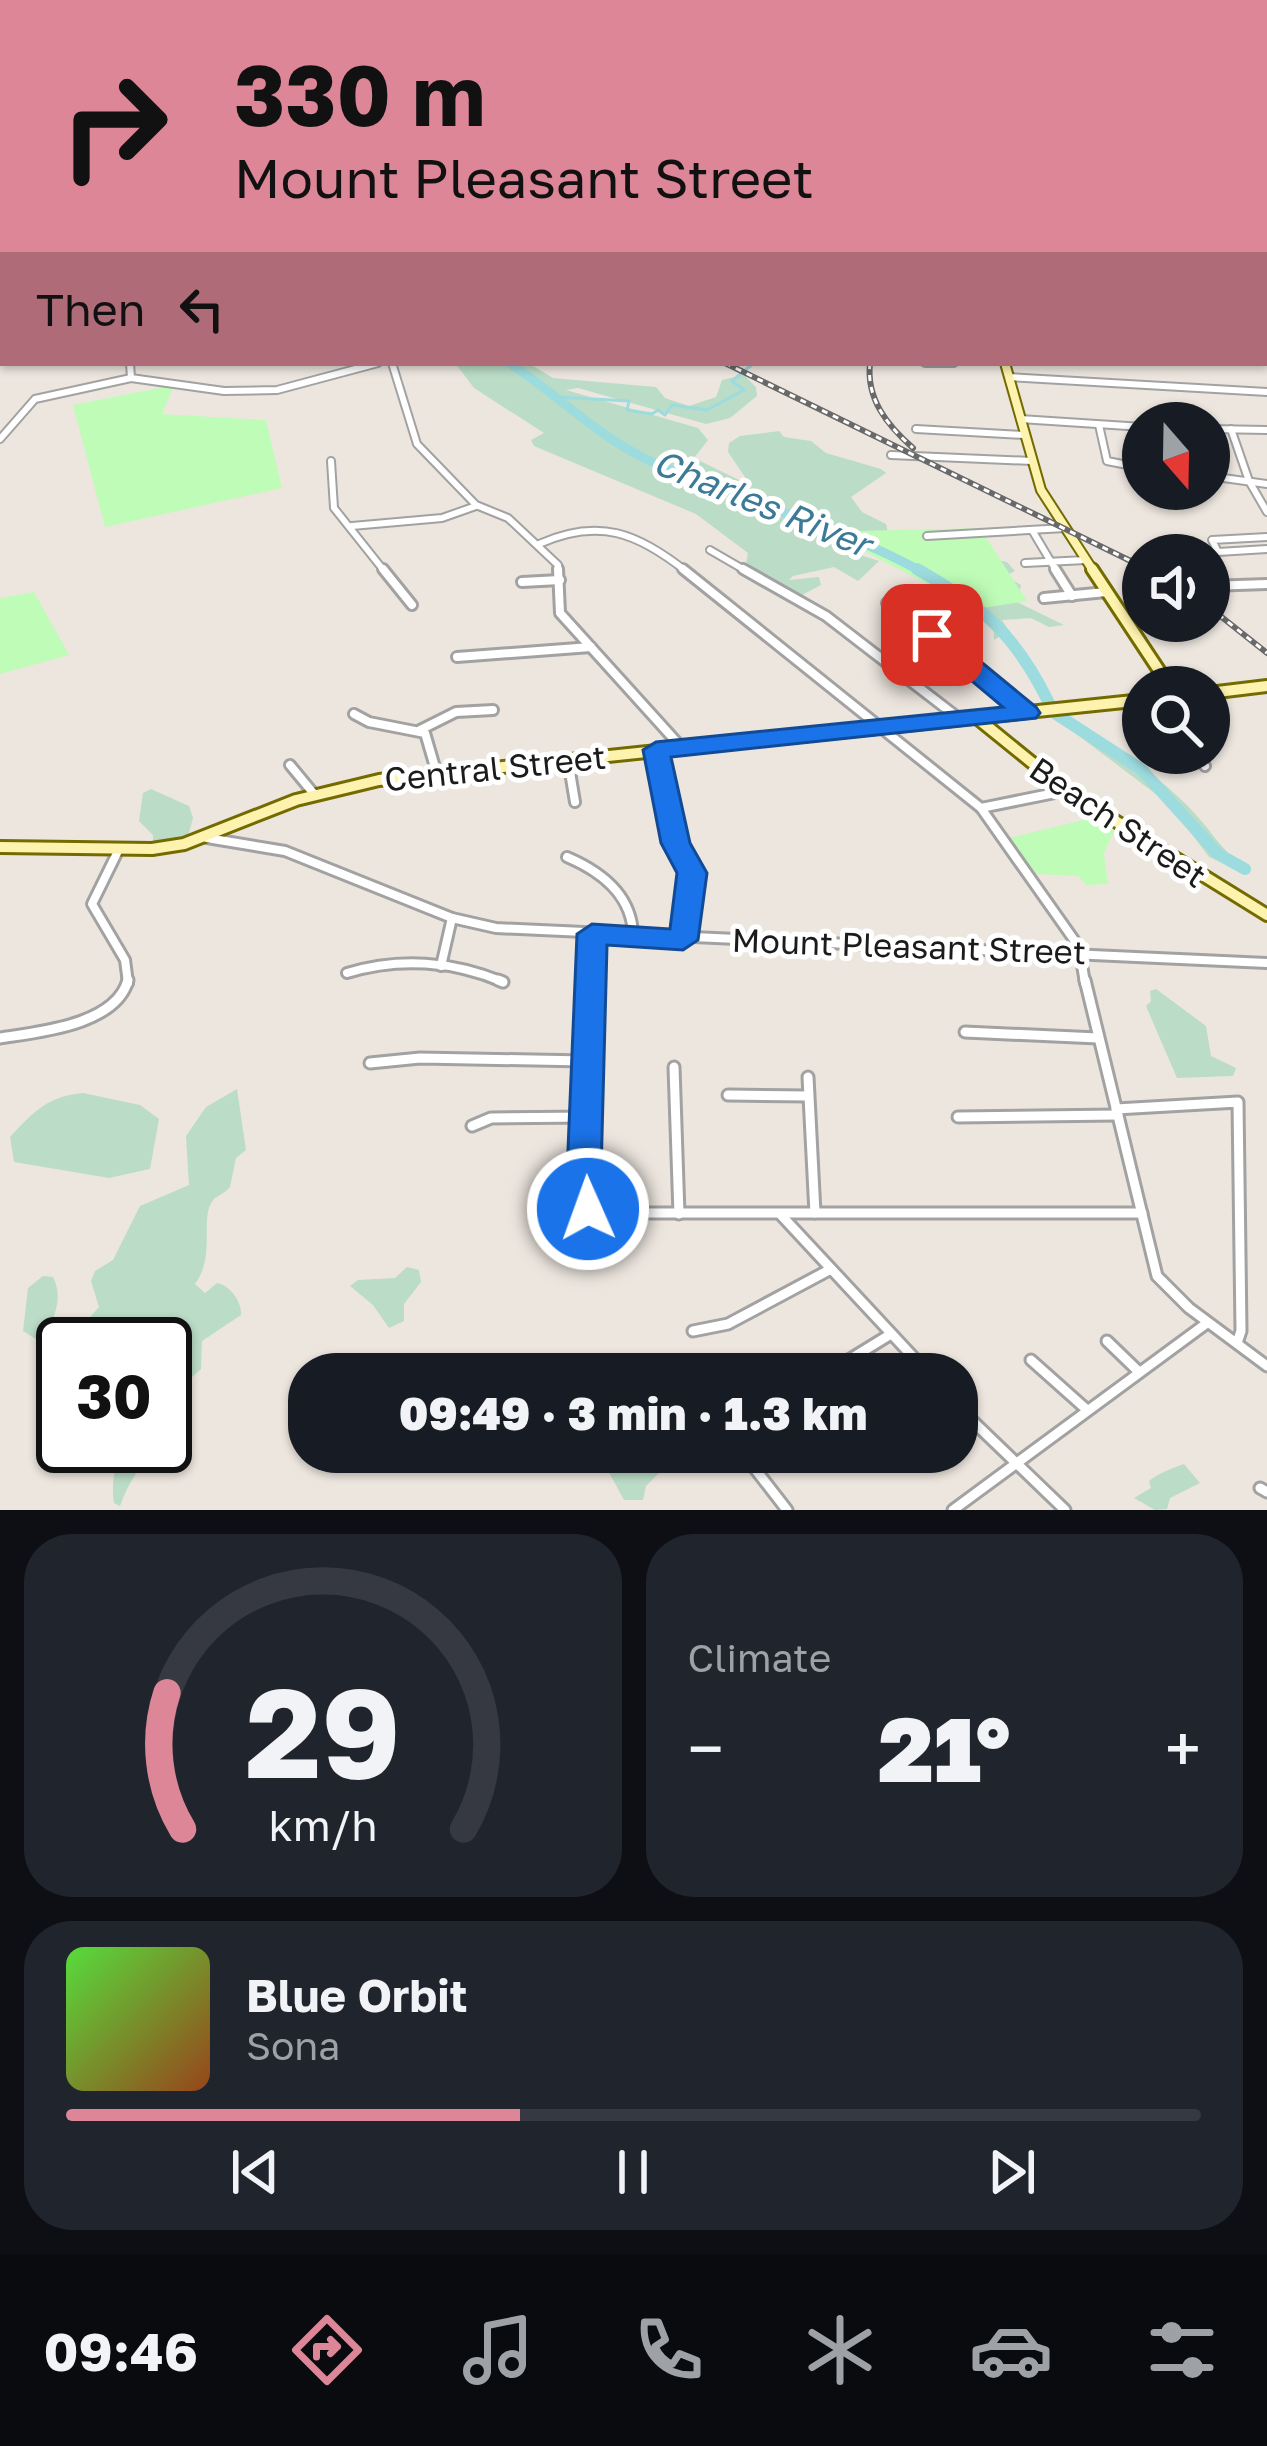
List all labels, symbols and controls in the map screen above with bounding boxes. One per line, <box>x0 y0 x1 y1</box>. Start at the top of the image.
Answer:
text: 330 m <box>234 44 486 144</box>
icon: right <box>36 48 192 204</box>
text: Mount Pleasant Street <box>234 145 814 210</box>
icon: left <box>169 276 235 342</box>
text: Then <box>36 282 145 336</box>
north arrow <box>1122 402 1230 510</box>
map controls <box>1122 402 1230 774</box>
water label: Charles River <box>648 440 881 567</box>
button: sound <box>1122 534 1230 642</box>
pin <box>881 584 983 686</box>
icon: arrive <box>899 602 965 668</box>
button: search <box>1122 666 1230 774</box>
street label: Central Street <box>382 736 608 799</box>
street label: Beach Street <box>1023 748 1214 895</box>
street label: Mount Pleasant Street <box>731 920 1087 971</box>
position arrow <box>525 1146 651 1272</box>
speed limit sign: 30 <box>36 1317 192 1473</box>
text: 09:49 · 3 min · 1.3 km <box>399 1386 867 1440</box>
text: Climate <box>688 1634 831 1681</box>
text: 29 <box>245 1656 400 1805</box>
text: 21° <box>878 1694 1011 1802</box>
text: − <box>688 1708 724 1788</box>
text: + <box>1165 1708 1201 1788</box>
text: km/h <box>268 1798 377 1849</box>
text: Blue Orbit <box>246 1968 468 2022</box>
text: Sona <box>246 2022 340 2069</box>
icon: previous <box>222 2139 288 2205</box>
icon: pause <box>600 2139 666 2205</box>
icon: next <box>979 2139 1045 2205</box>
icon: directions <box>285 2308 369 2392</box>
icon: music <box>456 2308 540 2392</box>
icon: phone <box>627 2308 711 2392</box>
icon: climate <box>798 2308 882 2392</box>
icon: car <box>969 2308 1053 2392</box>
icon: filters <box>1140 2308 1224 2392</box>
text: 09:46 <box>43 2318 198 2383</box>

